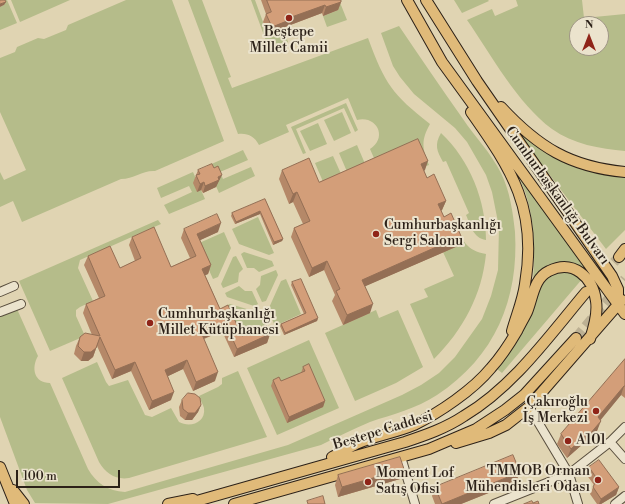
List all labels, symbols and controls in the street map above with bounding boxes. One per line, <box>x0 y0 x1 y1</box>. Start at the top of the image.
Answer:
marker: Beştepe Millet Camii <box>284 13 294 23</box>
north arrow <box>569 16 609 56</box>
text: N <box>585 18 593 32</box>
place label: Beştepe Millet Camii <box>250 25 328 58</box>
street label: Cumhurbaşkanlığı Bulvarı <box>501 124 613 268</box>
place label: Cumhurbaşkanlığı Sergi Salonu <box>384 218 501 250</box>
marker: Cumhurbaşkanlığı Sergi Salonu <box>371 229 381 239</box>
place label: Cumhurbaşkanlığı Millet Kütüphanesi <box>158 307 279 340</box>
marker: Cumhurbaşkanlığı Millet Kütüphanesi <box>145 318 155 328</box>
place label: Çakıroğlu İş Merkezi <box>523 395 588 428</box>
marker: Çakıroğlu İş Merkezi <box>591 406 601 416</box>
street label: Beştepe Caddesi <box>331 408 435 454</box>
place label: A101 <box>576 433 606 449</box>
marker: A101 <box>563 436 573 446</box>
scale bar <box>18 462 122 488</box>
place label: TMMOB Orman Mühendisleri Odası <box>465 464 590 496</box>
place label: Moment Lof Satış Ofisi <box>376 466 454 498</box>
text: 100 m <box>23 469 57 484</box>
marker: TMMOB Orman Mühendisleri Odası <box>593 475 603 485</box>
marker: Moment Lof Satış Ofisi <box>363 477 373 487</box>

